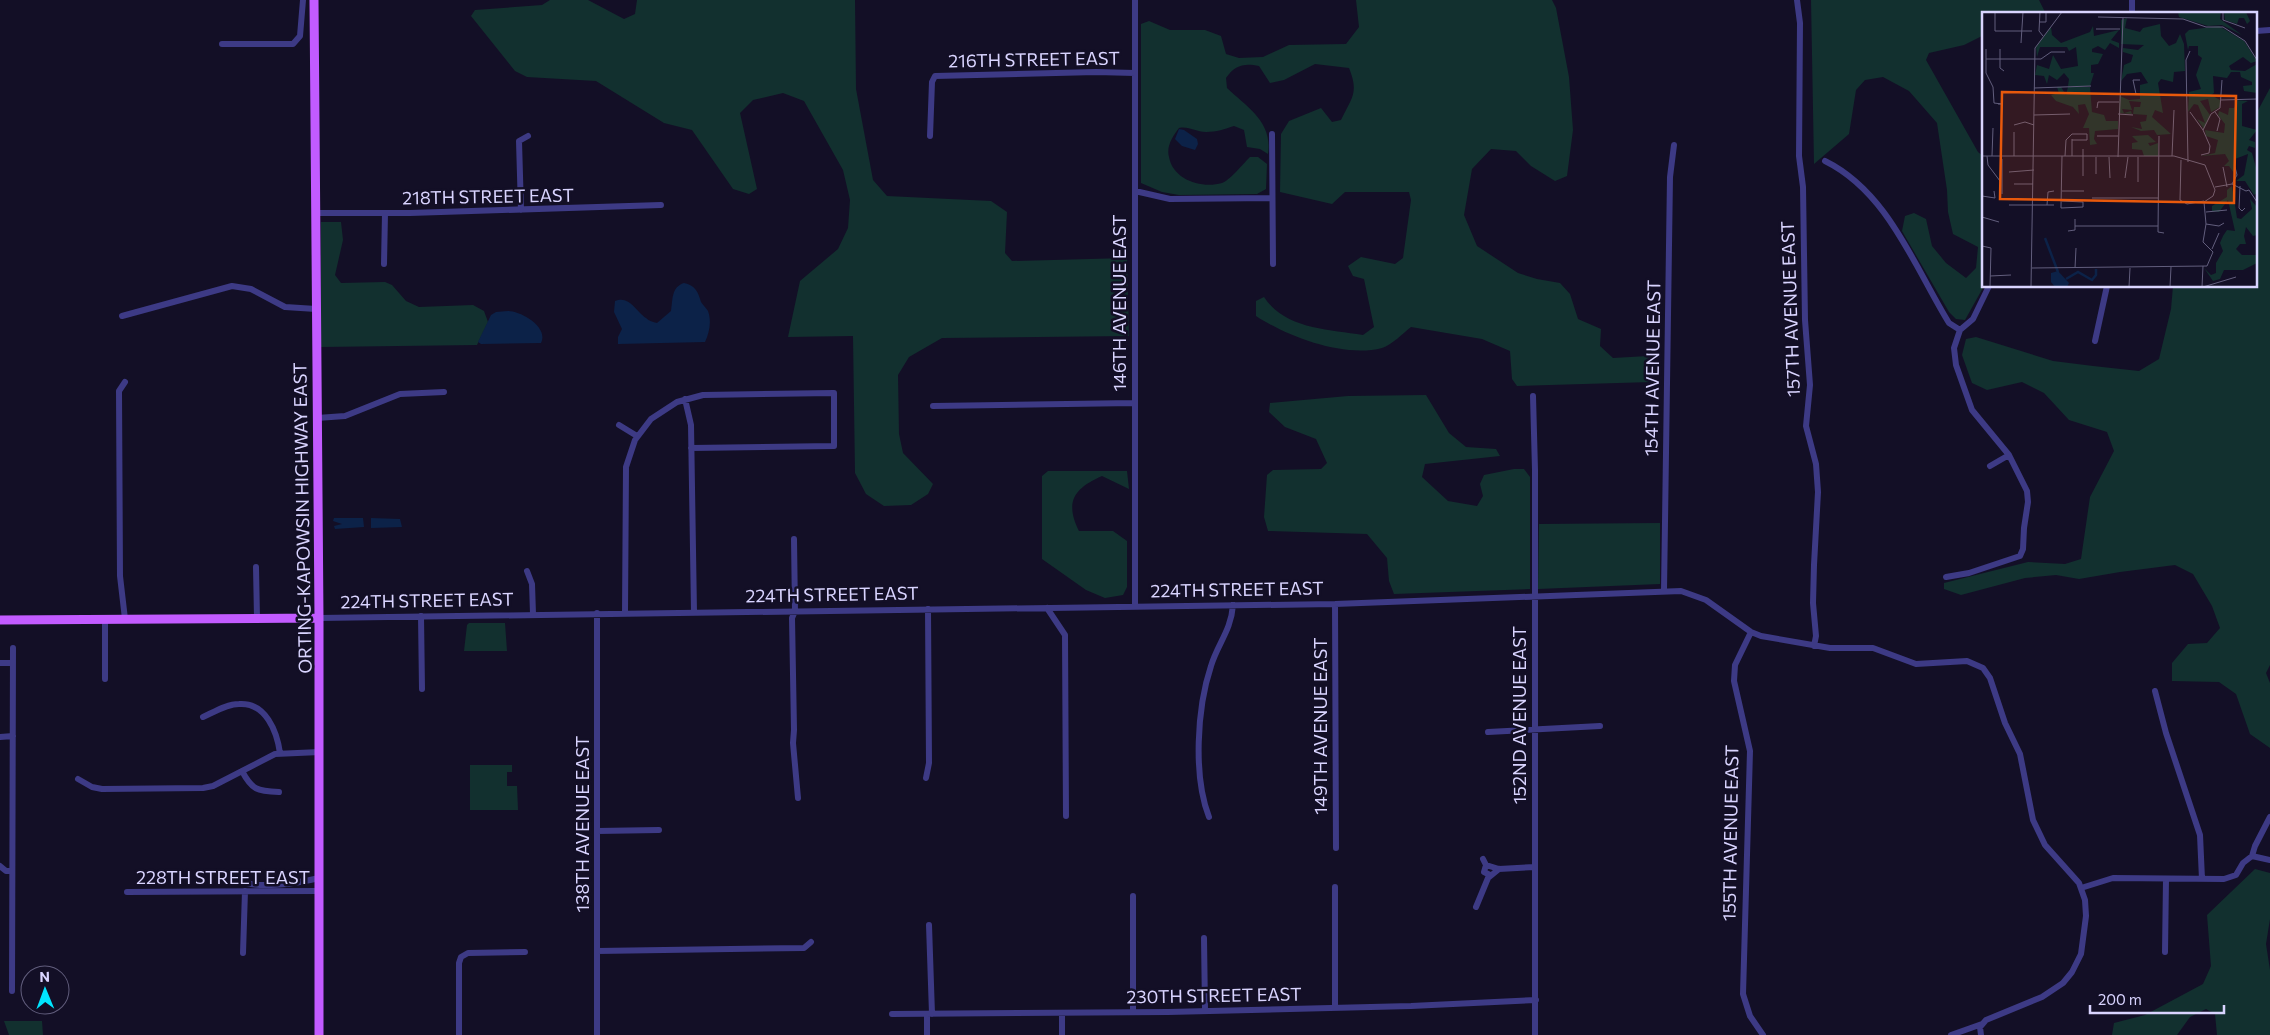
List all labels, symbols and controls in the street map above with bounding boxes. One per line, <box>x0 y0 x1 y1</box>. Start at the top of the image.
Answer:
inset map <box>1982 12 2258 288</box>
street label: 216TH STREET EAST <box>948 47 1120 71</box>
street label: 218TH STREET EAST <box>402 184 574 208</box>
street label: 146TH AVENUE EAST <box>1108 214 1130 392</box>
street label: 157TH AVENUE EAST <box>1776 221 1804 397</box>
street label: 154TH AVENUE EAST <box>1639 280 1665 456</box>
street label: ORTING-KAPOWSIN HIGHWAY EAST <box>288 362 316 674</box>
street label: 224TH STREET EAST <box>1150 576 1324 602</box>
street label: 224TH STREET EAST <box>745 581 919 607</box>
street label: 224TH STREET EAST <box>340 587 514 613</box>
street label: 152ND AVENUE EAST <box>1508 626 1530 804</box>
street label: 149TH AVENUE EAST <box>1309 637 1331 815</box>
street label: 138TH AVENUE EAST <box>571 736 593 912</box>
street label: 155TH AVENUE EAST <box>1717 745 1743 921</box>
street label: 228TH STREET EAST <box>136 866 310 888</box>
north arrow <box>20 965 70 1015</box>
text: N <box>39 968 50 985</box>
street label: 230TH STREET EAST <box>1126 982 1302 1008</box>
scale bar <box>2090 982 2224 1014</box>
text: 200 m <box>2098 990 2142 1008</box>

